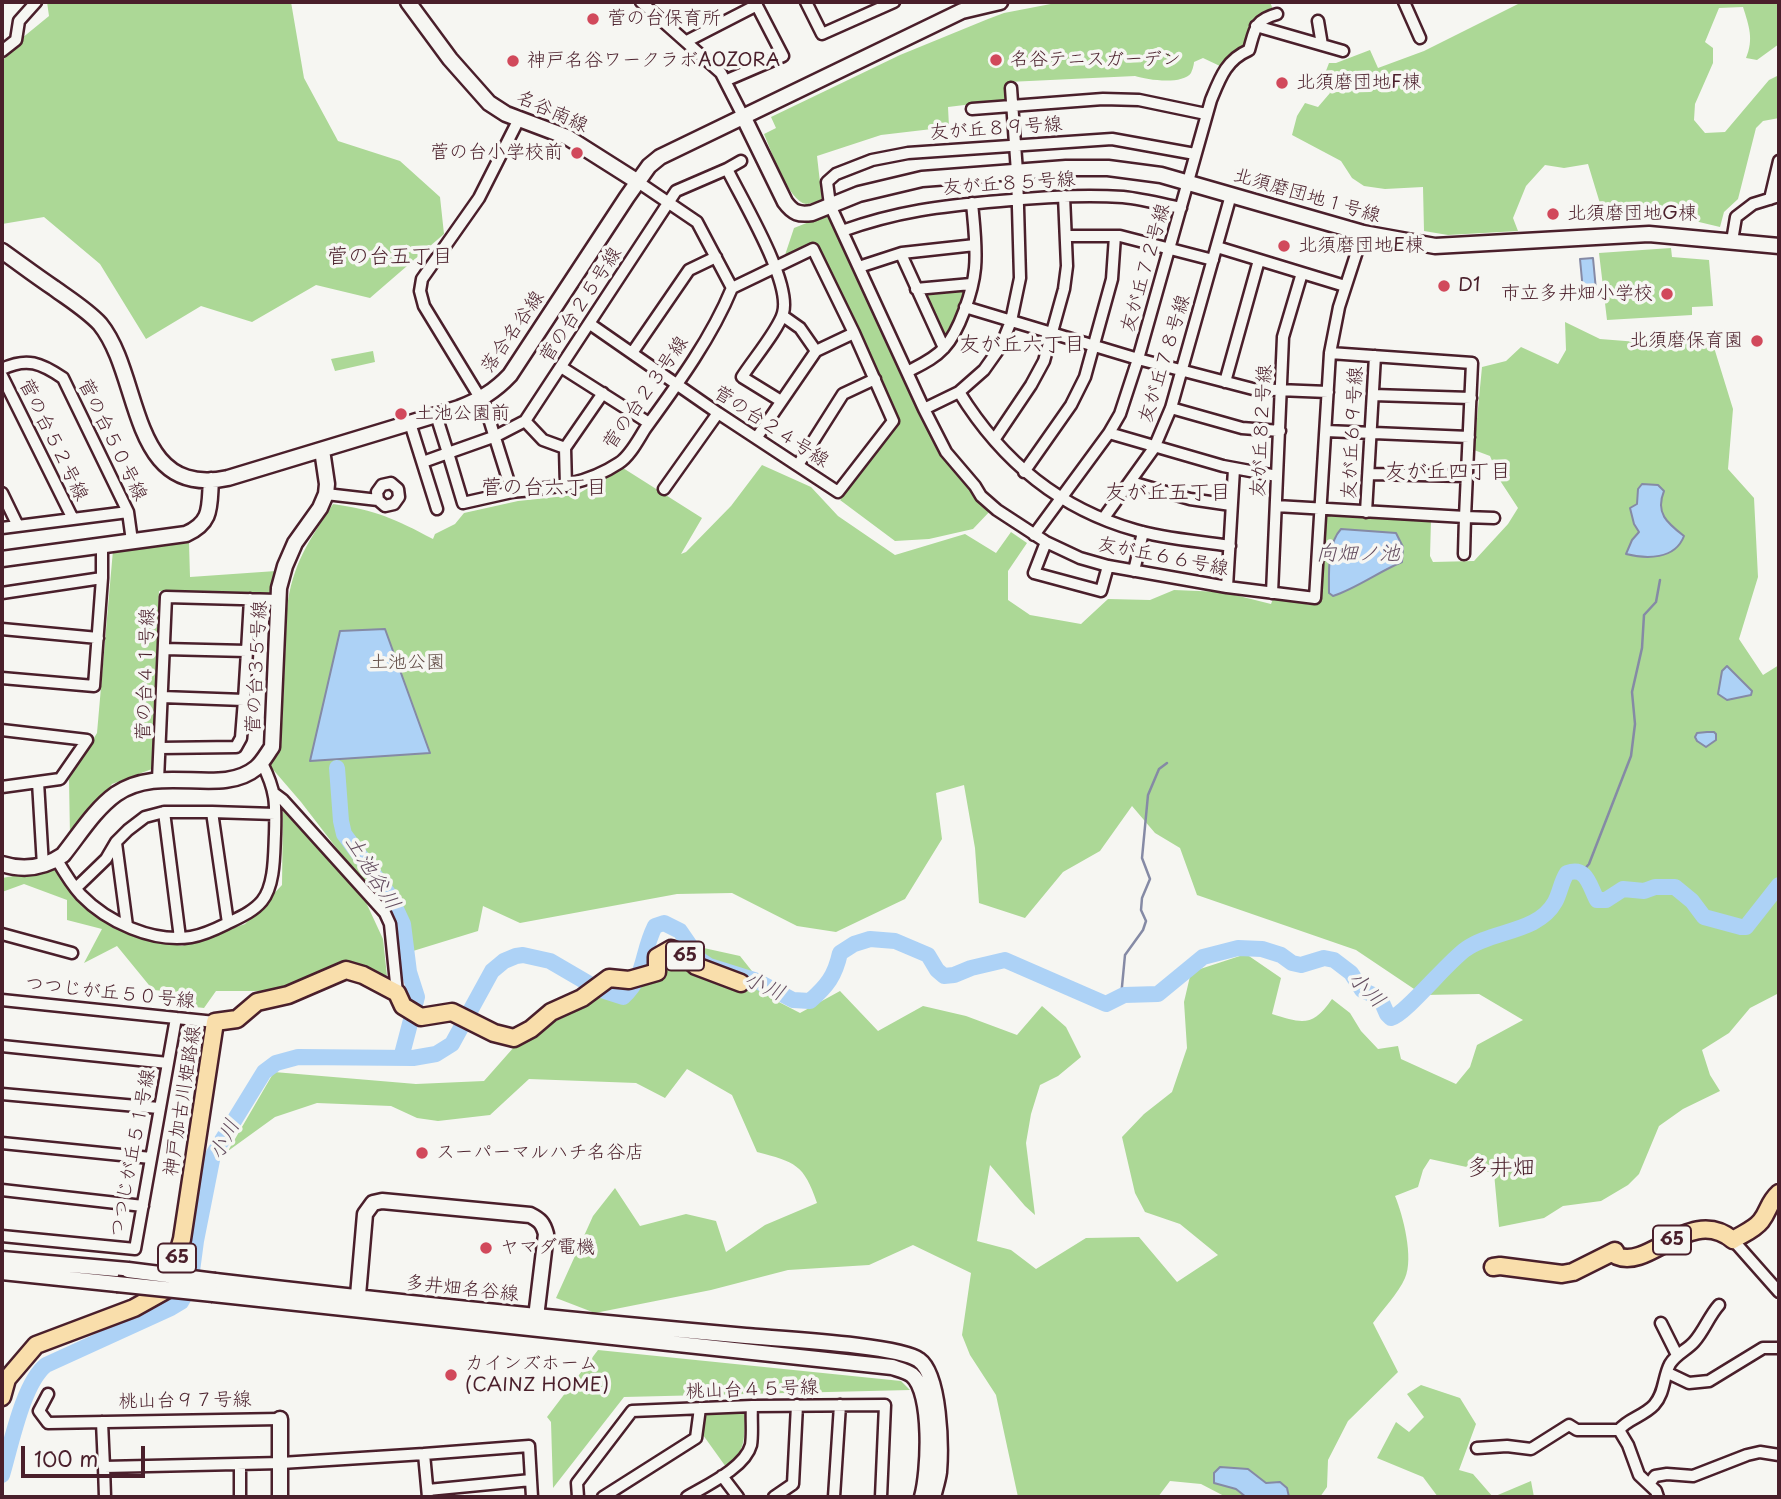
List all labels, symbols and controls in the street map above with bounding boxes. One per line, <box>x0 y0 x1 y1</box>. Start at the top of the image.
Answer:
place label: 菅の台保育所 <box>607 8 721 30</box>
marker: 菅の台保育所 <box>585 11 601 27</box>
place label: 名谷テニスガーデン <box>1010 49 1181 71</box>
place label: 神戸名谷ワークラボAOZORA <box>527 50 780 72</box>
marker: 名谷テニスガーデン <box>988 52 1004 68</box>
marker: 神戸名谷ワークラボAOZORA <box>505 53 521 69</box>
place label: 北須磨団地F棟 <box>1296 72 1421 94</box>
marker: 北須磨団地F棟 <box>1274 75 1290 91</box>
street label: 名谷南線 <box>513 86 591 138</box>
street label: 友が丘８９号線 <box>929 113 1063 145</box>
place label: 菅の台小学校前 <box>430 142 563 164</box>
marker: 菅の台小学校前 <box>569 145 585 161</box>
street label: 北須磨団地１号線 <box>1231 164 1383 228</box>
street label: 友が丘８５号線 <box>942 168 1076 200</box>
street label: 友が丘７２号線 <box>1117 201 1175 335</box>
place label: 北須磨団地G棟 <box>1567 203 1697 225</box>
marker: 北須磨団地G棟 <box>1545 206 1561 222</box>
place label: 北須磨団地E棟 <box>1298 235 1424 257</box>
marker: 北須磨団地E棟 <box>1276 238 1292 254</box>
street label: 菅の台２５号線 <box>535 243 627 367</box>
district label: 菅の台五丁目 <box>327 244 453 270</box>
place label: D1 <box>1458 275 1480 297</box>
marker: D1 <box>1436 278 1452 294</box>
place label: 市立多井畑小学校 <box>1501 283 1653 305</box>
marker: 市立多井畑小学校 <box>1659 286 1675 302</box>
street label: 落合名谷線 <box>476 287 550 377</box>
street label: 友が丘７８号線 <box>1135 292 1195 426</box>
place label: 北須磨保育園 <box>1629 330 1743 352</box>
street label: 菅の台２３号線 <box>599 332 693 454</box>
district label: 友が丘六丁目 <box>959 332 1085 358</box>
marker: 北須磨保育園 <box>1749 333 1765 349</box>
street label: 友が丘８２号線 <box>1247 364 1277 498</box>
street label: 友が丘６９号線 <box>1338 366 1368 500</box>
street label: 菅の台５２号線 <box>14 375 92 505</box>
street label: 菅の台５０号線 <box>73 375 151 505</box>
street label: 菅の台２４号線 <box>709 381 833 473</box>
place label: 土池公園前 <box>415 403 510 425</box>
marker: 土池公園前 <box>393 406 409 422</box>
district label: 友が丘四丁目 <box>1385 459 1511 485</box>
district label: 菅の台六丁目 <box>481 475 607 501</box>
district label: 友が丘五丁目 <box>1105 480 1231 506</box>
street label: 友が丘６６号線 <box>1096 533 1230 581</box>
water label: 向畑ノ池 <box>1316 541 1400 567</box>
street label: 菅の台３５号線 <box>242 600 272 734</box>
street label: 菅の台４１号線 <box>132 607 160 741</box>
park label: 土池公園 <box>369 652 445 674</box>
water label: 土池谷川 <box>339 831 405 915</box>
road number: 65 <box>666 942 704 971</box>
water label: 小川 <box>1342 966 1390 1014</box>
water label: 小川 <box>740 967 788 1007</box>
street label: つつじが丘５０号線 <box>24 973 196 1013</box>
street label: 神戸加古川姫路線 <box>160 1024 206 1178</box>
street label: つつじが丘５１号線 <box>105 1067 161 1239</box>
water label: 小川 <box>204 1116 246 1164</box>
place label: スーパーマルハチ名谷店 <box>436 1142 644 1164</box>
marker: スーパーマルハチ名谷店 <box>414 1145 430 1161</box>
district label: 多井畑 <box>1467 1155 1535 1183</box>
road number: 65 <box>1653 1226 1691 1254</box>
place label: ヤマダ電機 <box>500 1237 595 1259</box>
marker: ヤマダ電機 <box>478 1240 494 1256</box>
road number: 65 <box>158 1244 196 1273</box>
street label: 多井畑名谷線 <box>404 1272 520 1306</box>
place label: カインズホーム (CAINZ HOME) <box>465 1353 609 1397</box>
marker: カインズホーム (CAINZ HOME) <box>443 1367 459 1383</box>
street label: 桃山台４５号線 <box>685 1376 819 1404</box>
street label: 桃山台９７号線 <box>118 1388 252 1414</box>
scale bar <box>24 1432 149 1476</box>
text: 100 m <box>34 1442 98 1474</box>

